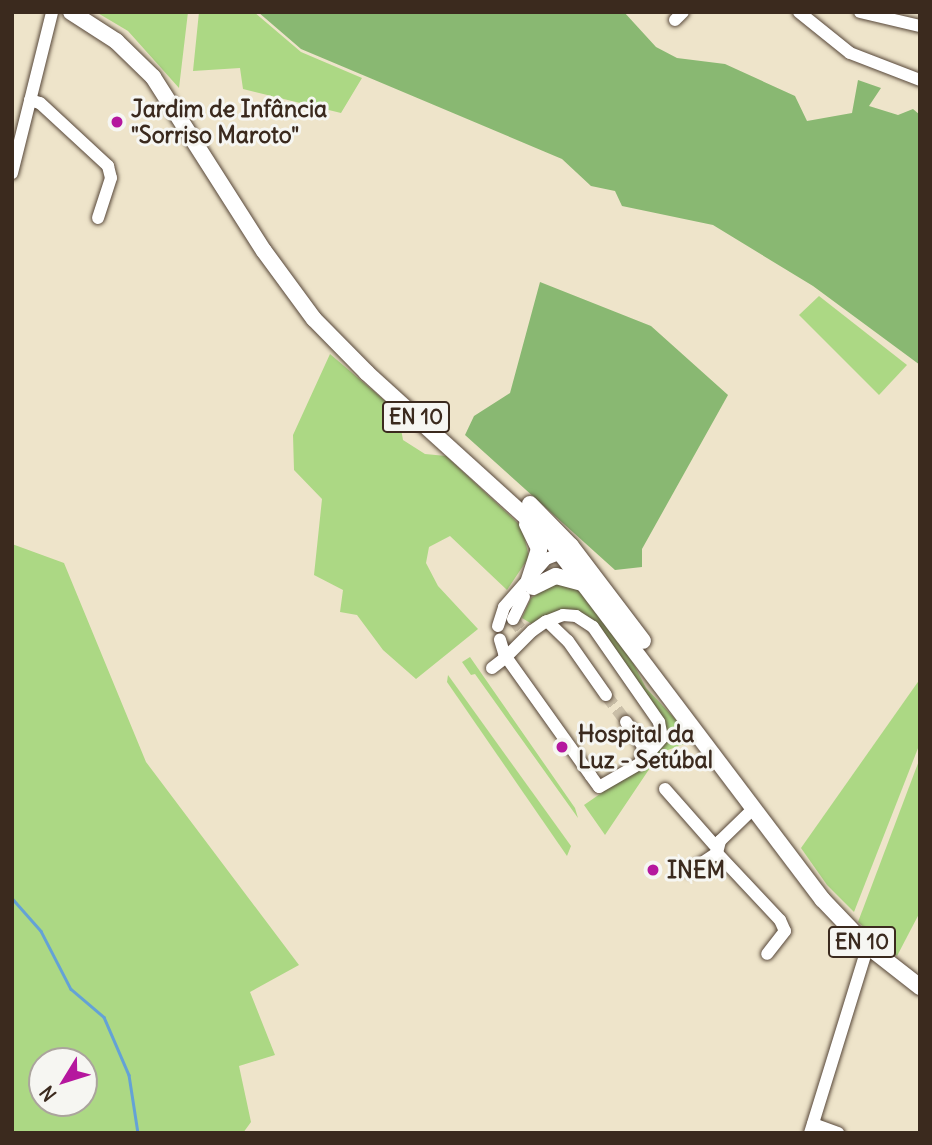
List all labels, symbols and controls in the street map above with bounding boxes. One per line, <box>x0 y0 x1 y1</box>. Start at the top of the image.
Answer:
place label: Jardim de Infância "Sorriso Maroto" <box>131 95 327 149</box>
marker: Jardim de Infância "Sorriso Maroto" <box>109 114 125 130</box>
road number: EN 10 <box>381 400 451 434</box>
place label: Hospital da Luz - Setúbal <box>578 720 713 774</box>
marker: Hospital da Luz - Setúbal <box>552 737 572 757</box>
place label: INEM <box>667 856 725 884</box>
marker: INEM <box>645 862 661 878</box>
road number: EN 10 <box>827 925 897 960</box>
north arrow <box>28 1047 98 1117</box>
text: N <box>35 1081 62 1106</box>

